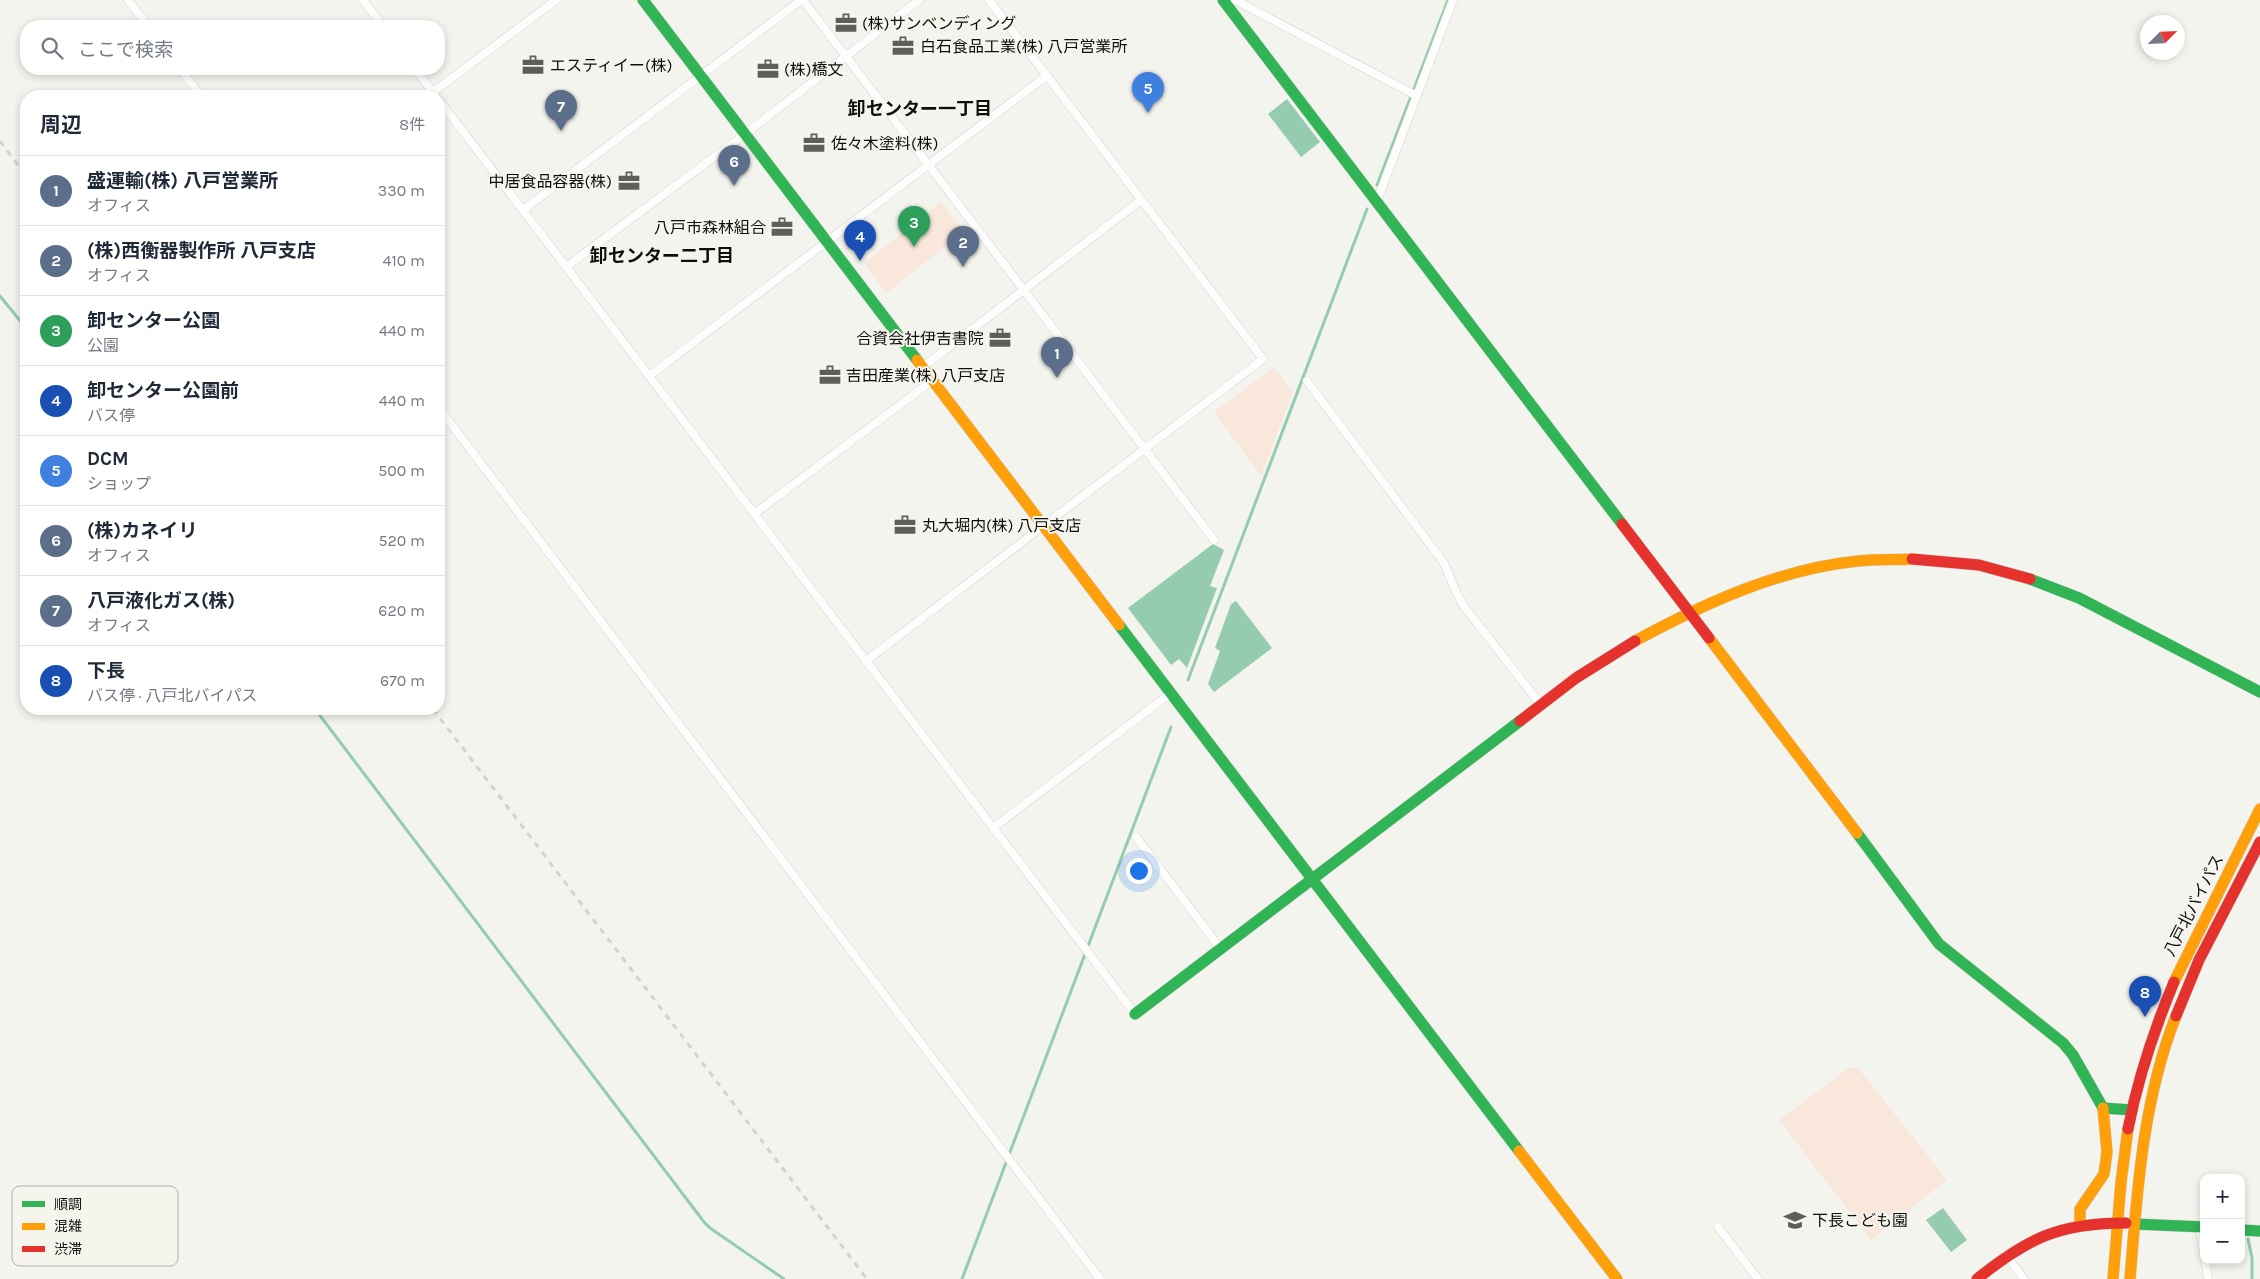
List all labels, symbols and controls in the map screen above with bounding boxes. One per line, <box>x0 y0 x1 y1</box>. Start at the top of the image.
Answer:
office icon: (株)サンベンディング <box>833 10 859 36</box>
place label: (株)サンベンディング <box>862 14 1016 33</box>
north arrow <box>2140 15 2185 60</box>
search box <box>20 20 445 75</box>
office icon: 白石食品工業(株) 八戸営業所 <box>890 33 916 59</box>
icon: search <box>38 34 66 62</box>
place label: 白石食品工業(株) 八戸営業所 <box>920 37 1127 56</box>
text: ここで検索 <box>78 39 173 61</box>
office icon: エスティイー(株) <box>520 52 546 78</box>
place label: エスティイー(株) <box>550 56 672 75</box>
office icon: (株)橋文 <box>755 56 781 82</box>
place label: (株)橋文 <box>784 60 843 79</box>
pin: 5 <box>1132 72 1164 113</box>
pin: 7 <box>545 90 577 131</box>
district label: 卸センター一丁目 <box>848 98 992 120</box>
text: 周辺 <box>40 113 82 137</box>
text: 8件 <box>399 115 425 134</box>
office icon: 佐々木塗料(株) <box>801 130 827 156</box>
place label: 佐々木塗料(株) <box>831 134 938 153</box>
pin: 6 <box>718 145 750 186</box>
office icon: 中居食品容器(株) <box>616 168 642 194</box>
text: 盛運輸(株) 八戸営業所 <box>87 170 278 192</box>
place label: 中居食品容器(株) <box>489 172 612 191</box>
text: 1 <box>53 181 59 200</box>
text: 330 m <box>378 181 425 200</box>
text: オフィス <box>87 196 151 215</box>
pin: 3 <box>898 206 930 247</box>
office icon: 八戸市森林組合 <box>769 214 795 240</box>
place label: 八戸市森林組合 <box>654 218 766 237</box>
pin: 4 <box>844 220 876 261</box>
pin: 2 <box>947 226 979 267</box>
text: (株)西衡器製作所 八戸支店 <box>87 240 316 262</box>
district label: 卸センター二丁目 <box>590 245 734 267</box>
text: 2 <box>51 251 61 270</box>
text: 410 m <box>383 251 425 270</box>
text: オフィス <box>87 266 151 285</box>
text: 卸センター公園 <box>87 310 220 332</box>
text: 3 <box>51 321 61 340</box>
text: 440 m <box>379 321 425 340</box>
office icon: 合資会社伊吉書院 <box>987 325 1013 351</box>
place label: 合資会社伊吉書院 <box>856 329 984 348</box>
text: 公園 <box>87 336 119 355</box>
pin: 1 <box>1041 337 1073 378</box>
office icon: 吉田産業(株) 八戸支店 <box>817 362 843 388</box>
place label: 吉田産業(株) 八戸支店 <box>846 366 1005 385</box>
text: 卸センター公園前 <box>87 380 239 402</box>
text: 4 <box>51 391 61 410</box>
text: 440 m <box>379 391 425 410</box>
text: バス停 <box>87 406 135 425</box>
text: DCM <box>87 448 129 470</box>
text: 5 <box>51 461 61 480</box>
text: 500 m <box>378 461 425 480</box>
text: ショップ <box>87 474 151 493</box>
office icon: 丸大堀内(株) 八戸支店 <box>892 512 918 538</box>
place label: 丸大堀内(株) 八戸支店 <box>922 516 1081 535</box>
text: (株)カネイリ <box>87 520 197 542</box>
text: 6 <box>51 531 61 550</box>
text: 520 m <box>378 531 425 550</box>
text: オフィス <box>87 546 151 565</box>
text: 八戸液化ガス(株) <box>87 590 235 612</box>
text: 7 <box>52 601 60 620</box>
text: 620 m <box>378 601 425 620</box>
text: オフィス <box>87 616 151 635</box>
text: 下長 <box>87 660 125 682</box>
text: 8 <box>51 671 61 690</box>
text: 670 m <box>380 671 425 690</box>
text: バス停 · 八戸北バイパス <box>87 686 257 705</box>
street label: 八戸北バイパス <box>2160 851 2227 959</box>
your location <box>1126 858 1152 884</box>
pin: 8 <box>2129 976 2161 1017</box>
map controls <box>2200 1174 2245 1264</box>
button: + <box>2200 1174 2245 1219</box>
legend <box>12 1186 178 1266</box>
text: 順調 <box>54 1196 82 1213</box>
school or university icon: 下長こども園 <box>1782 1207 1808 1233</box>
place label: 下長こども園 <box>1812 1211 1908 1230</box>
text: 混雑 <box>54 1218 82 1235</box>
button: − <box>2200 1219 2245 1264</box>
text: 渋滞 <box>54 1241 82 1258</box>

